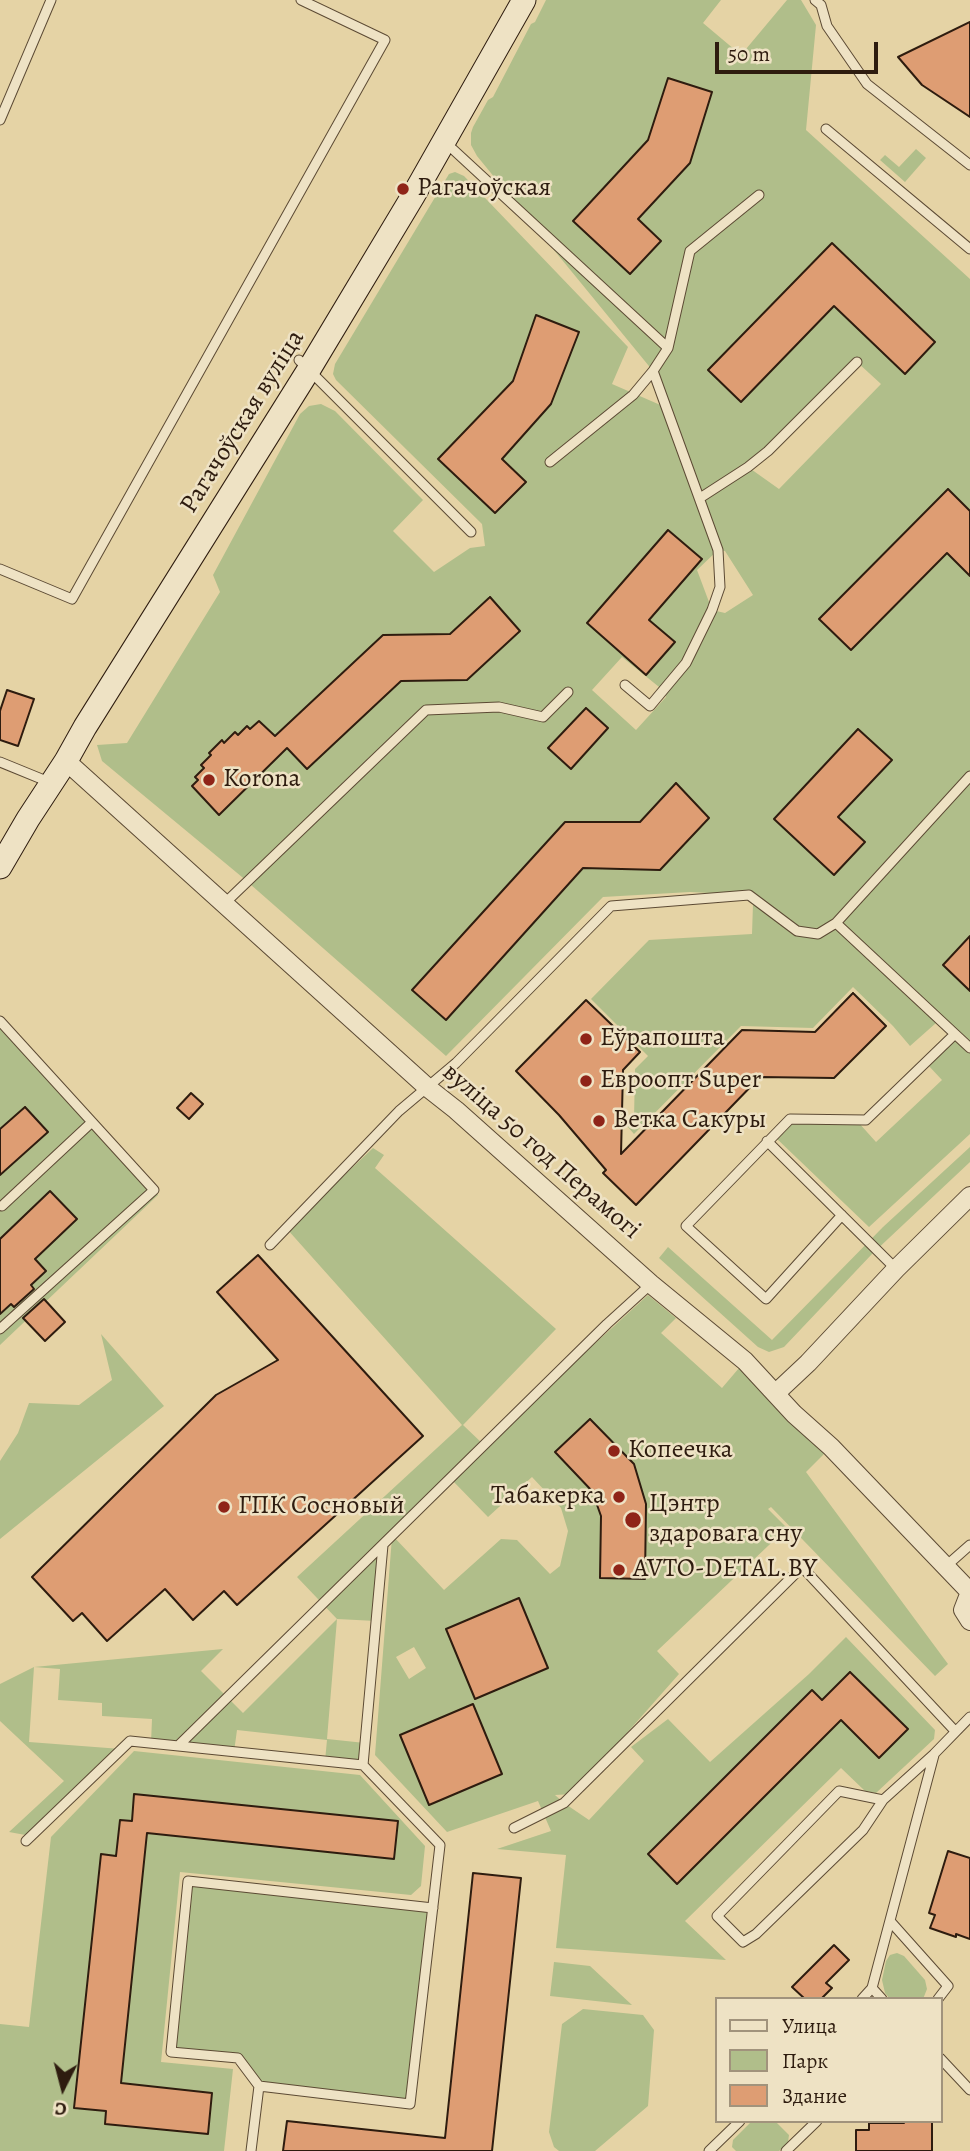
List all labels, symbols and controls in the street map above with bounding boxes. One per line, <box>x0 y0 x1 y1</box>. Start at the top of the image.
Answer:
scale bar <box>718 28 881 72</box>
text: 50 m <box>728 40 770 68</box>
place label: Рагачоўская <box>417 173 551 205</box>
marker: Рагачоўская <box>395 181 411 197</box>
street label: Рагачоўская вуліца <box>174 325 312 519</box>
place label: Korona <box>223 764 301 796</box>
marker: Korona <box>201 772 217 788</box>
place label: Еўрапошта <box>600 1023 725 1055</box>
marker: Еўрапошта <box>578 1031 594 1047</box>
street label: вуліца 50 год Перамогі <box>436 1057 646 1247</box>
place label: Евроопт Super <box>600 1065 762 1097</box>
marker: Евроопт Super <box>578 1073 594 1089</box>
place label: Ветка Сакуры <box>613 1105 766 1137</box>
marker: Ветка Сакуры <box>591 1113 607 1129</box>
place label: Копеечка <box>628 1435 733 1467</box>
marker: Копеечка <box>606 1443 622 1459</box>
place label: Табакерка <box>491 1481 605 1513</box>
marker: Табакерка <box>611 1489 627 1505</box>
place label: Цэнтр здаровага сну <box>649 1489 802 1550</box>
place label: ГПК Сосновый <box>238 1491 404 1523</box>
marker: ГПК Сосновый <box>216 1499 232 1515</box>
marker: Цэнтр здаровага сну <box>623 1510 643 1530</box>
place label: AVTO-DETAL.BY <box>633 1554 817 1586</box>
marker: AVTO-DETAL.BY <box>611 1562 627 1578</box>
legend <box>715 1997 942 2123</box>
text: Улица <box>782 2012 837 2040</box>
text: Парк <box>782 2047 828 2075</box>
north arrow <box>28 2053 98 2123</box>
text: Здание <box>782 2082 847 2110</box>
text: С <box>54 2095 68 2122</box>

